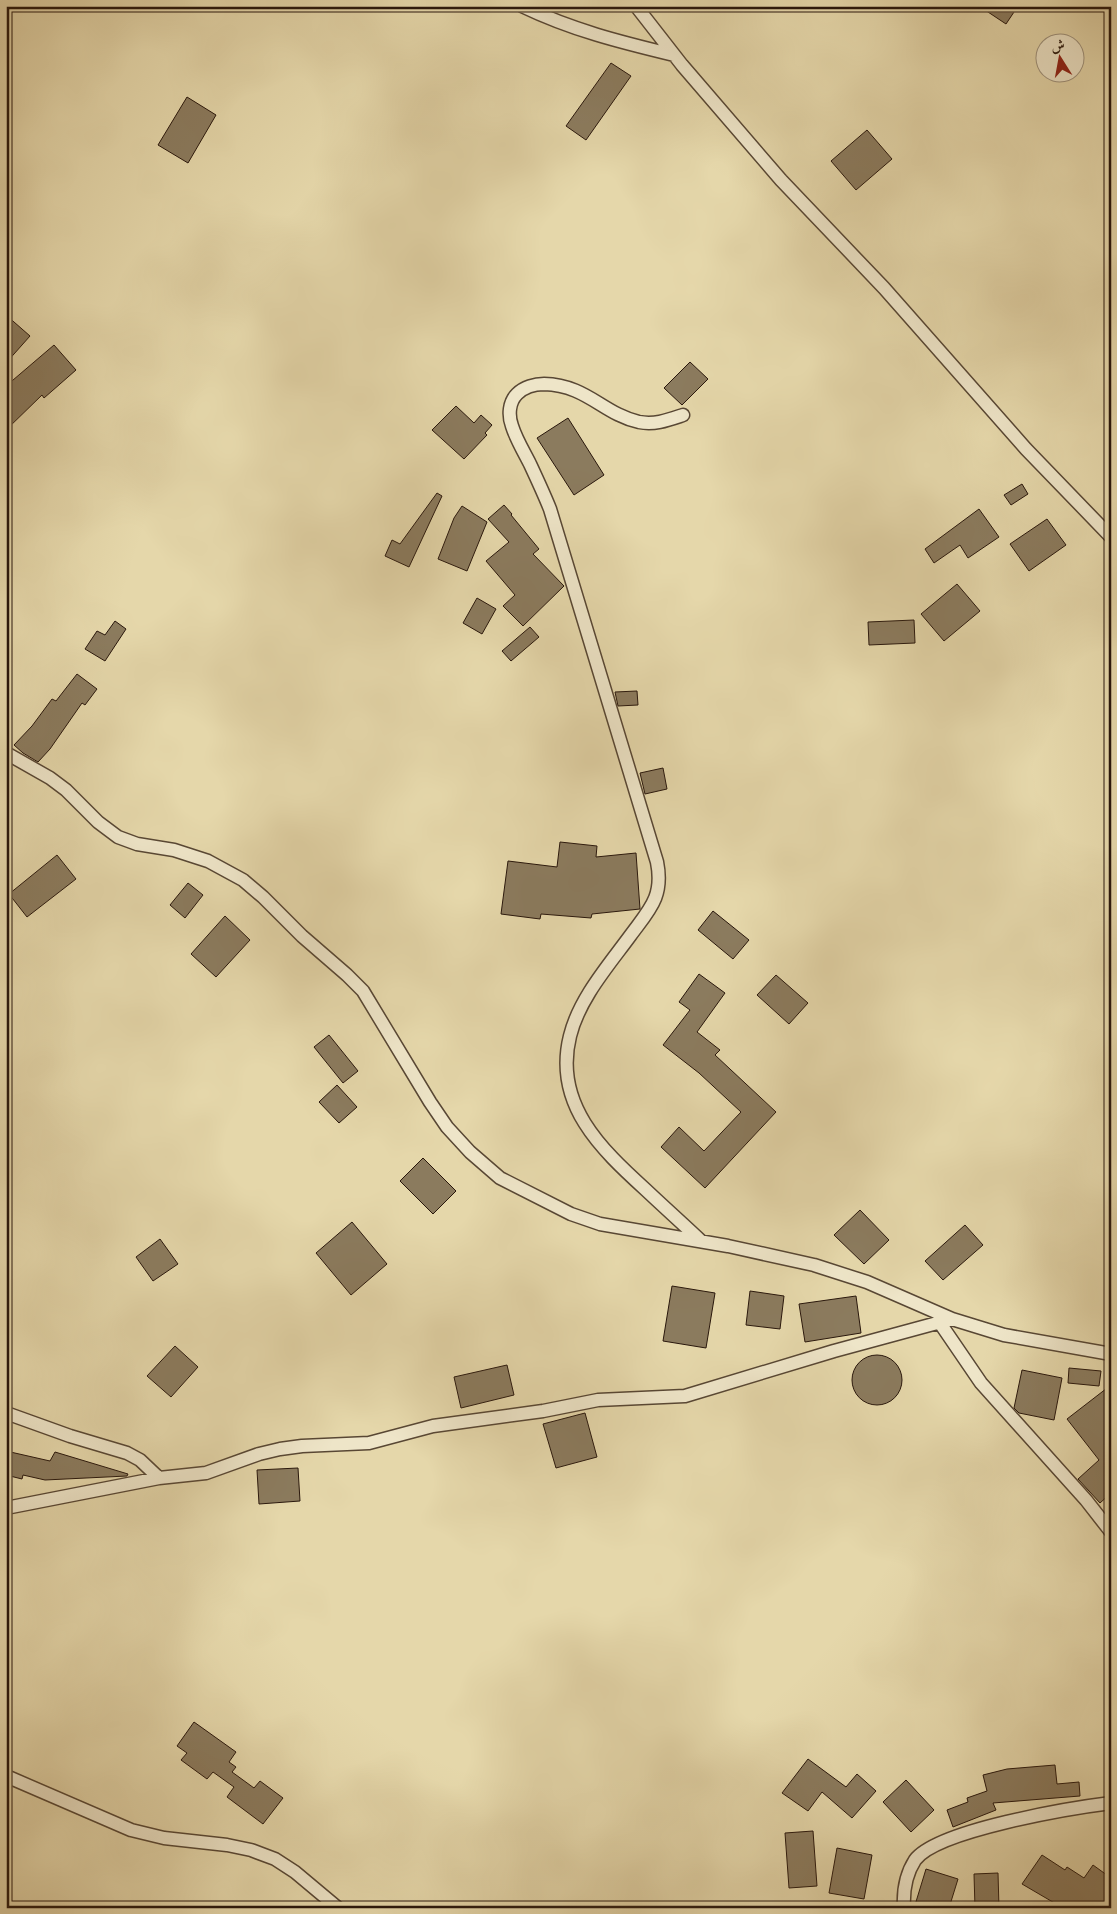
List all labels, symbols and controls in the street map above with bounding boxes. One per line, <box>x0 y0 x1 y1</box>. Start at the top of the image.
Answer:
north arrow <box>1034 32 1084 82</box>
text: ش <box>1049 36 1067 57</box>

